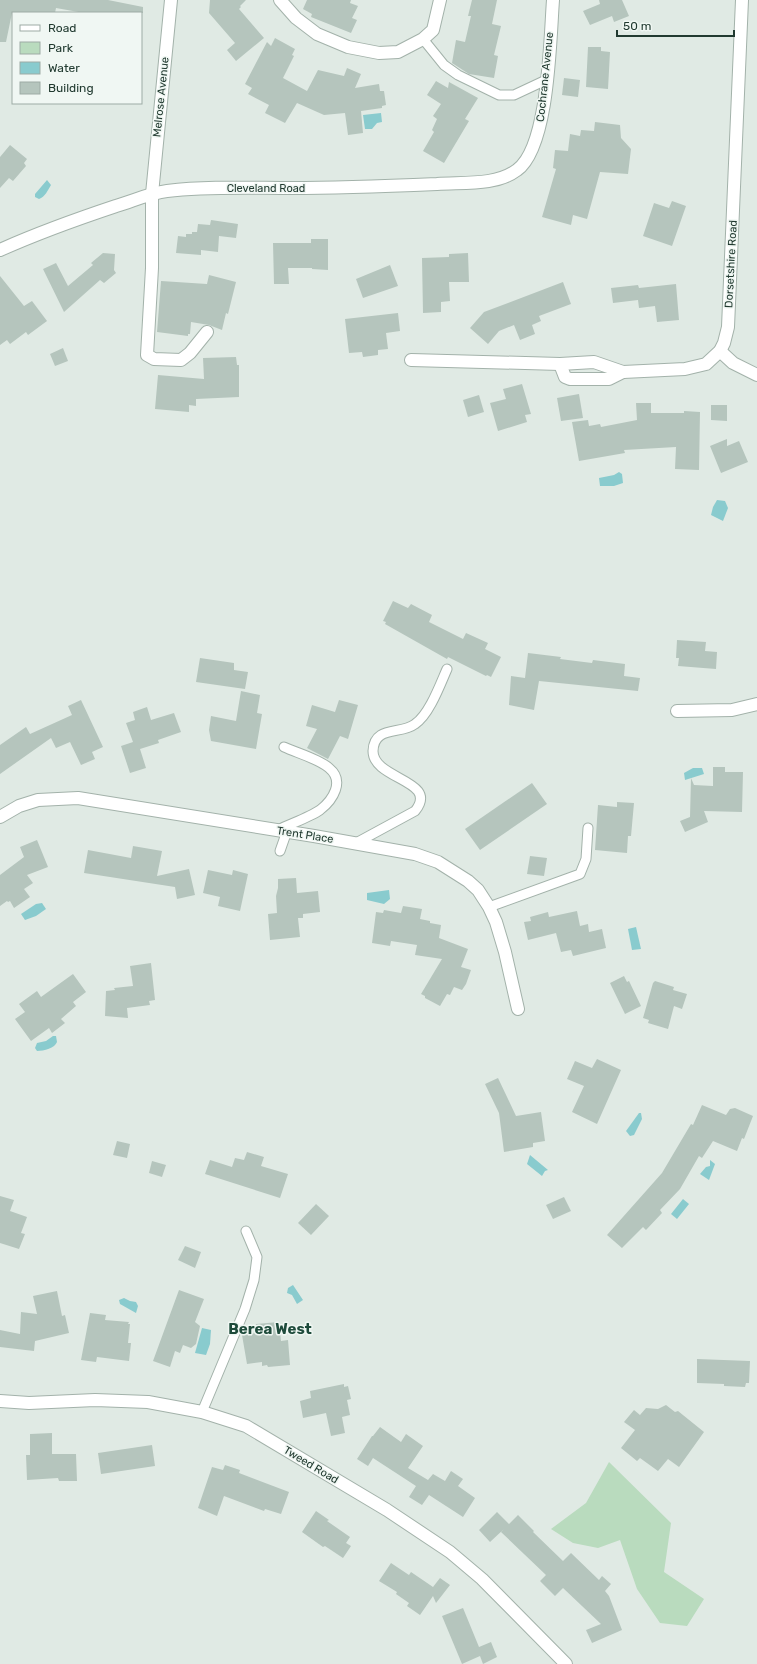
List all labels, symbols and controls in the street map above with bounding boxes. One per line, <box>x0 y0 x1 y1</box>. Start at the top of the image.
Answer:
legend <box>12 12 142 104</box>
scale bar <box>617 12 734 38</box>
text: 50 m <box>623 19 651 33</box>
text: Road <box>48 21 76 35</box>
street label: Cochrane Avenue <box>534 31 556 123</box>
text: Park <box>48 41 74 55</box>
street label: Melrose Avenue <box>150 56 172 138</box>
text: Water <box>48 61 80 75</box>
text: Building <box>48 81 94 95</box>
street label: Cleveland Road <box>227 182 305 195</box>
street label: Dorsetshire Road <box>722 220 740 308</box>
street label: Trent Place <box>276 824 334 846</box>
district label: Berea West <box>228 1320 312 1338</box>
street label: Tweed Road <box>281 1443 341 1487</box>

